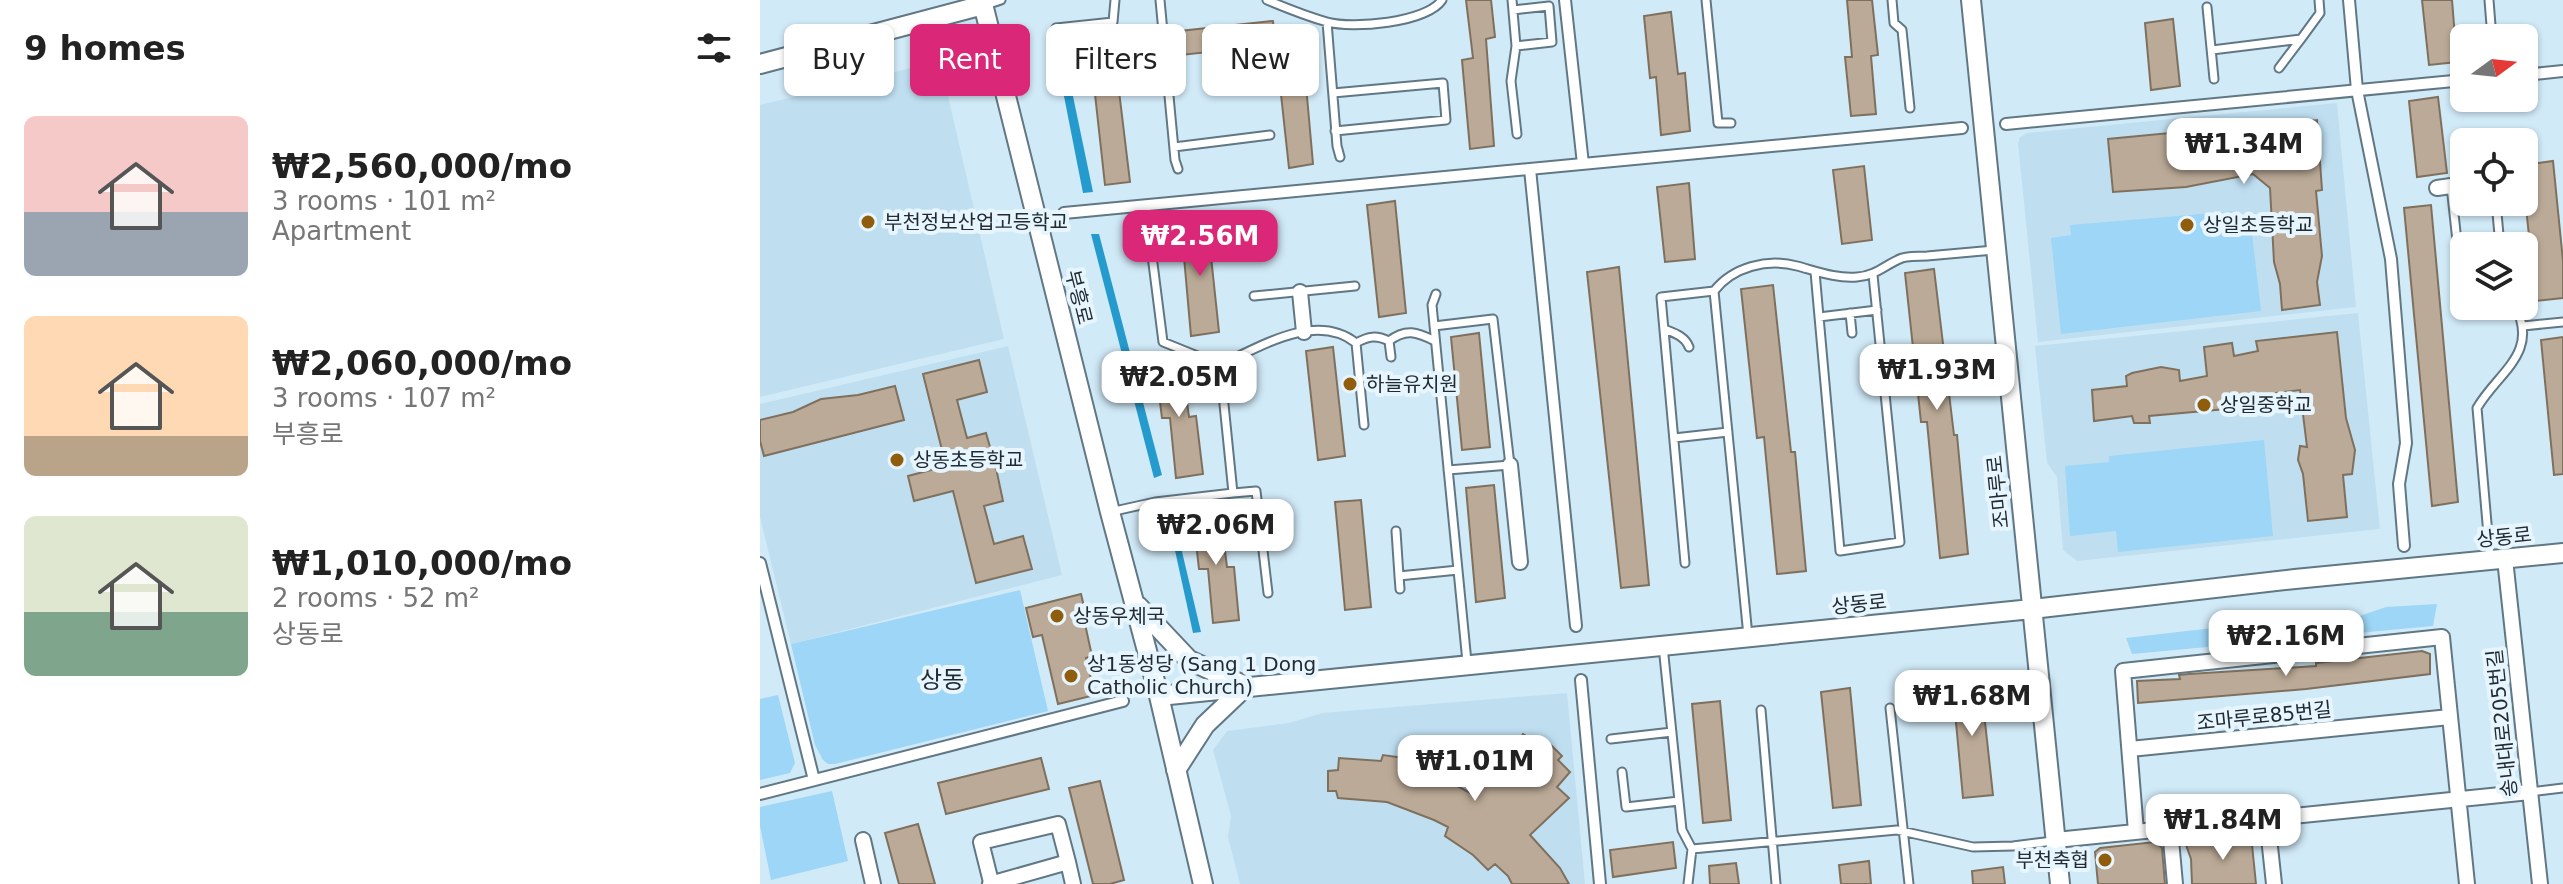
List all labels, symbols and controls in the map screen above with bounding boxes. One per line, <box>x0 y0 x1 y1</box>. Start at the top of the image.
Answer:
chip: Buy <box>784 24 894 96</box>
chip: Rent <box>910 24 1030 96</box>
chip: Filters <box>1046 24 1186 96</box>
chip: New <box>1202 24 1319 96</box>
north arrow <box>2450 24 2538 112</box>
map controls <box>2450 24 2538 320</box>
icon: filters <box>692 26 736 70</box>
text: 9 homes <box>24 28 186 68</box>
pin: ₩1.34M <box>2179 118 2309 186</box>
button: locate <box>2450 128 2538 216</box>
text: ₩1.34M <box>2185 129 2303 159</box>
text: ₩2,560,000/mo <box>272 146 572 186</box>
icon: home <box>88 148 184 244</box>
text: 3 rooms · 101 m² <box>272 186 496 216</box>
place label: 부천정보산업고등학교 <box>884 210 1068 234</box>
pin: ₩2.56M <box>1135 210 1265 278</box>
marker: 부천정보산업고등학교 <box>859 213 877 231</box>
place label: 상일초등학교 <box>2203 213 2313 237</box>
text: Apartment <box>272 216 411 246</box>
marker: 상일초등학교 <box>2178 216 2196 234</box>
text: ₩2.56M <box>1141 221 1259 251</box>
button: layers <box>2450 232 2538 320</box>
street label: 부흥로 <box>1061 267 1097 327</box>
text: ₩2,060,000/mo <box>272 343 572 383</box>
pin: ₩1.93M <box>1872 344 2002 412</box>
icon: home <box>88 348 184 444</box>
pin: ₩2.05M <box>1114 351 1244 419</box>
text: ₩1.93M <box>1878 355 1996 385</box>
text: ₩2.05M <box>1120 362 1238 392</box>
place label: 하늘유치원 <box>1366 372 1458 396</box>
marker: 하늘유치원 <box>1341 375 1359 393</box>
text: 3 rooms · 107 m² <box>272 383 496 413</box>
place label: 상일중학교 <box>2220 393 2312 417</box>
marker: 상일중학교 <box>2195 396 2213 414</box>
text: 부흥로 <box>272 419 344 449</box>
place label: 상동초등학교 <box>913 448 1023 472</box>
marker: 상동초등학교 <box>888 451 906 469</box>
street label: 조마루로 <box>1982 454 2014 530</box>
pin: ₩2.06M <box>1151 499 1281 567</box>
text: ₩2.06M <box>1157 510 1275 540</box>
street label: 상동로 <box>2475 522 2533 552</box>
text: ₩1,010,000/mo <box>272 543 572 583</box>
icon: home <box>88 548 184 644</box>
text: 2 rooms · 52 m² <box>272 583 480 613</box>
street label: 상동로 <box>1830 589 1888 619</box>
place label: 상동우체국 <box>1073 604 1165 628</box>
marker: 상동우체국 <box>1048 607 1066 625</box>
pin: ₩2.16M <box>2221 610 2351 678</box>
text: 상동로 <box>272 619 344 649</box>
text: ₩2.16M <box>2227 621 2345 651</box>
street label: 송내대로205번길 <box>2482 648 2522 798</box>
place label: 상1동성당 (Sang 1 Dong Catholic Church) <box>1087 652 1316 699</box>
district label: 상동 <box>920 666 964 694</box>
marker: 상1동성당 (Sang 1 Dong Catholic Church) <box>1062 667 1080 685</box>
pin: ₩1.68M <box>1907 670 2037 738</box>
text: ₩1.68M <box>1913 681 2031 711</box>
street label: 조마루로85번길 <box>2195 697 2333 735</box>
pin: ₩1.01M <box>1410 735 1540 803</box>
text: ₩1.01M <box>1416 746 1534 776</box>
pin: ₩1.84M <box>2158 794 2288 862</box>
text: ₩1.84M <box>2164 805 2282 835</box>
place label: 부천축협 <box>2015 848 2089 872</box>
marker: 부천축협 <box>2096 851 2114 869</box>

